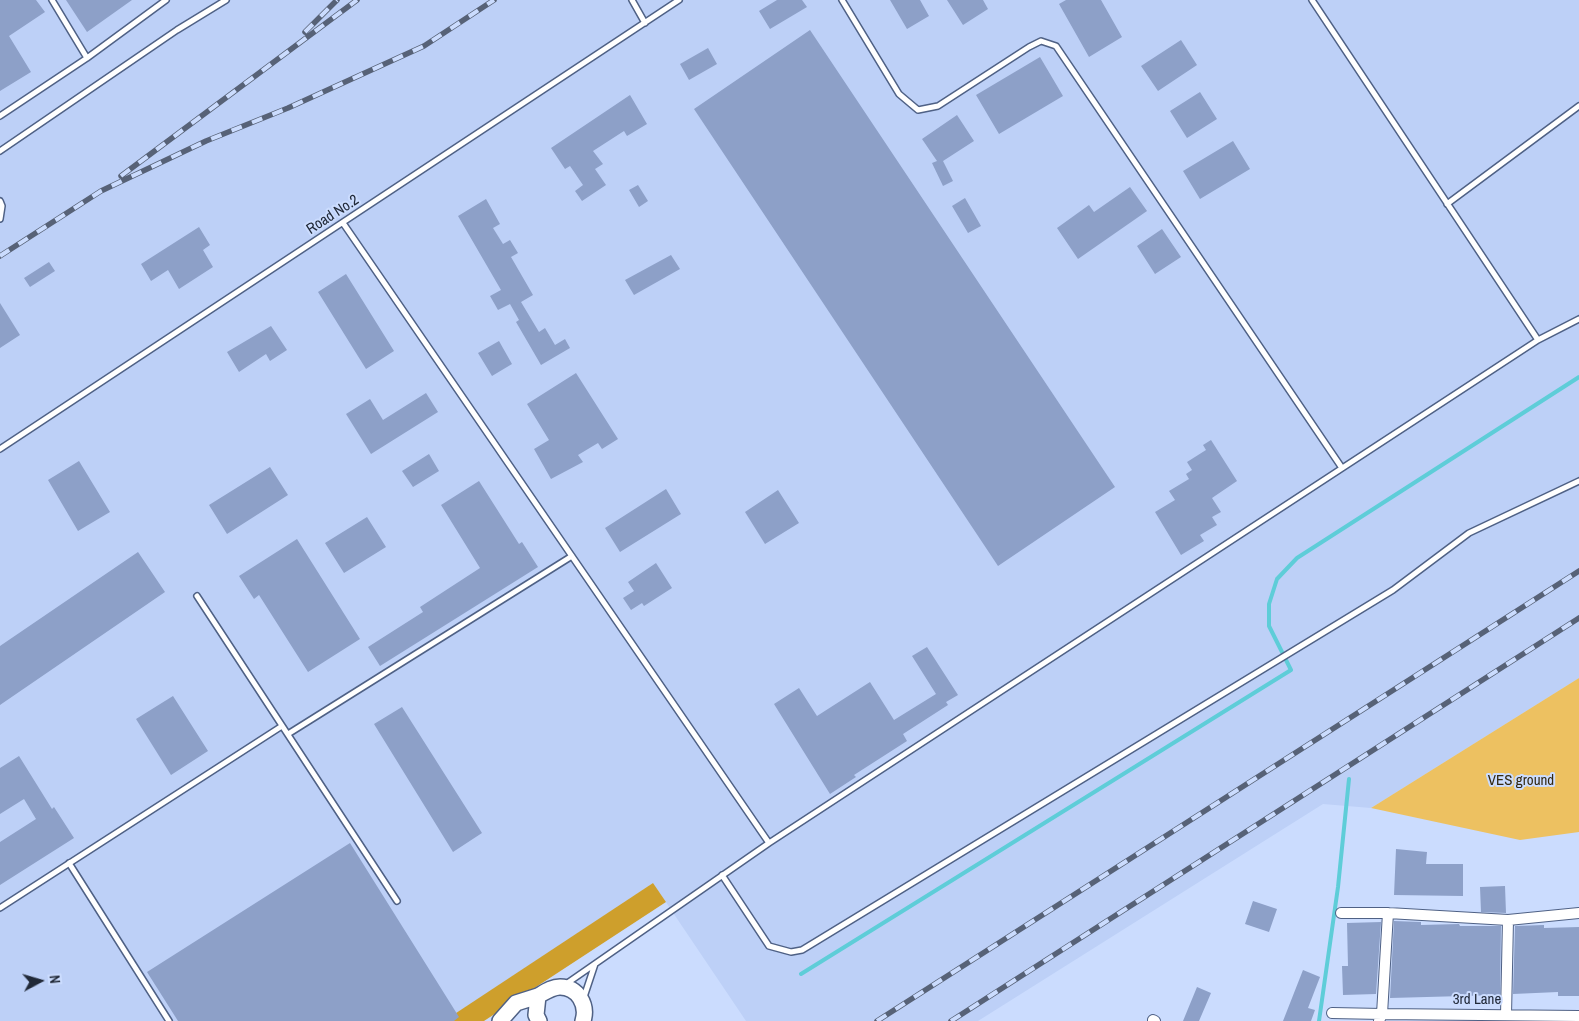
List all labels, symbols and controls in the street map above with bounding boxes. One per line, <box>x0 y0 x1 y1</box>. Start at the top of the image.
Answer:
street label: Road No.2 <box>303 191 363 239</box>
park label: VES ground <box>1488 772 1554 790</box>
north arrow <box>15 956 65 1006</box>
text: N <box>46 974 64 984</box>
street label: 3rd Lane <box>1453 991 1501 1009</box>

